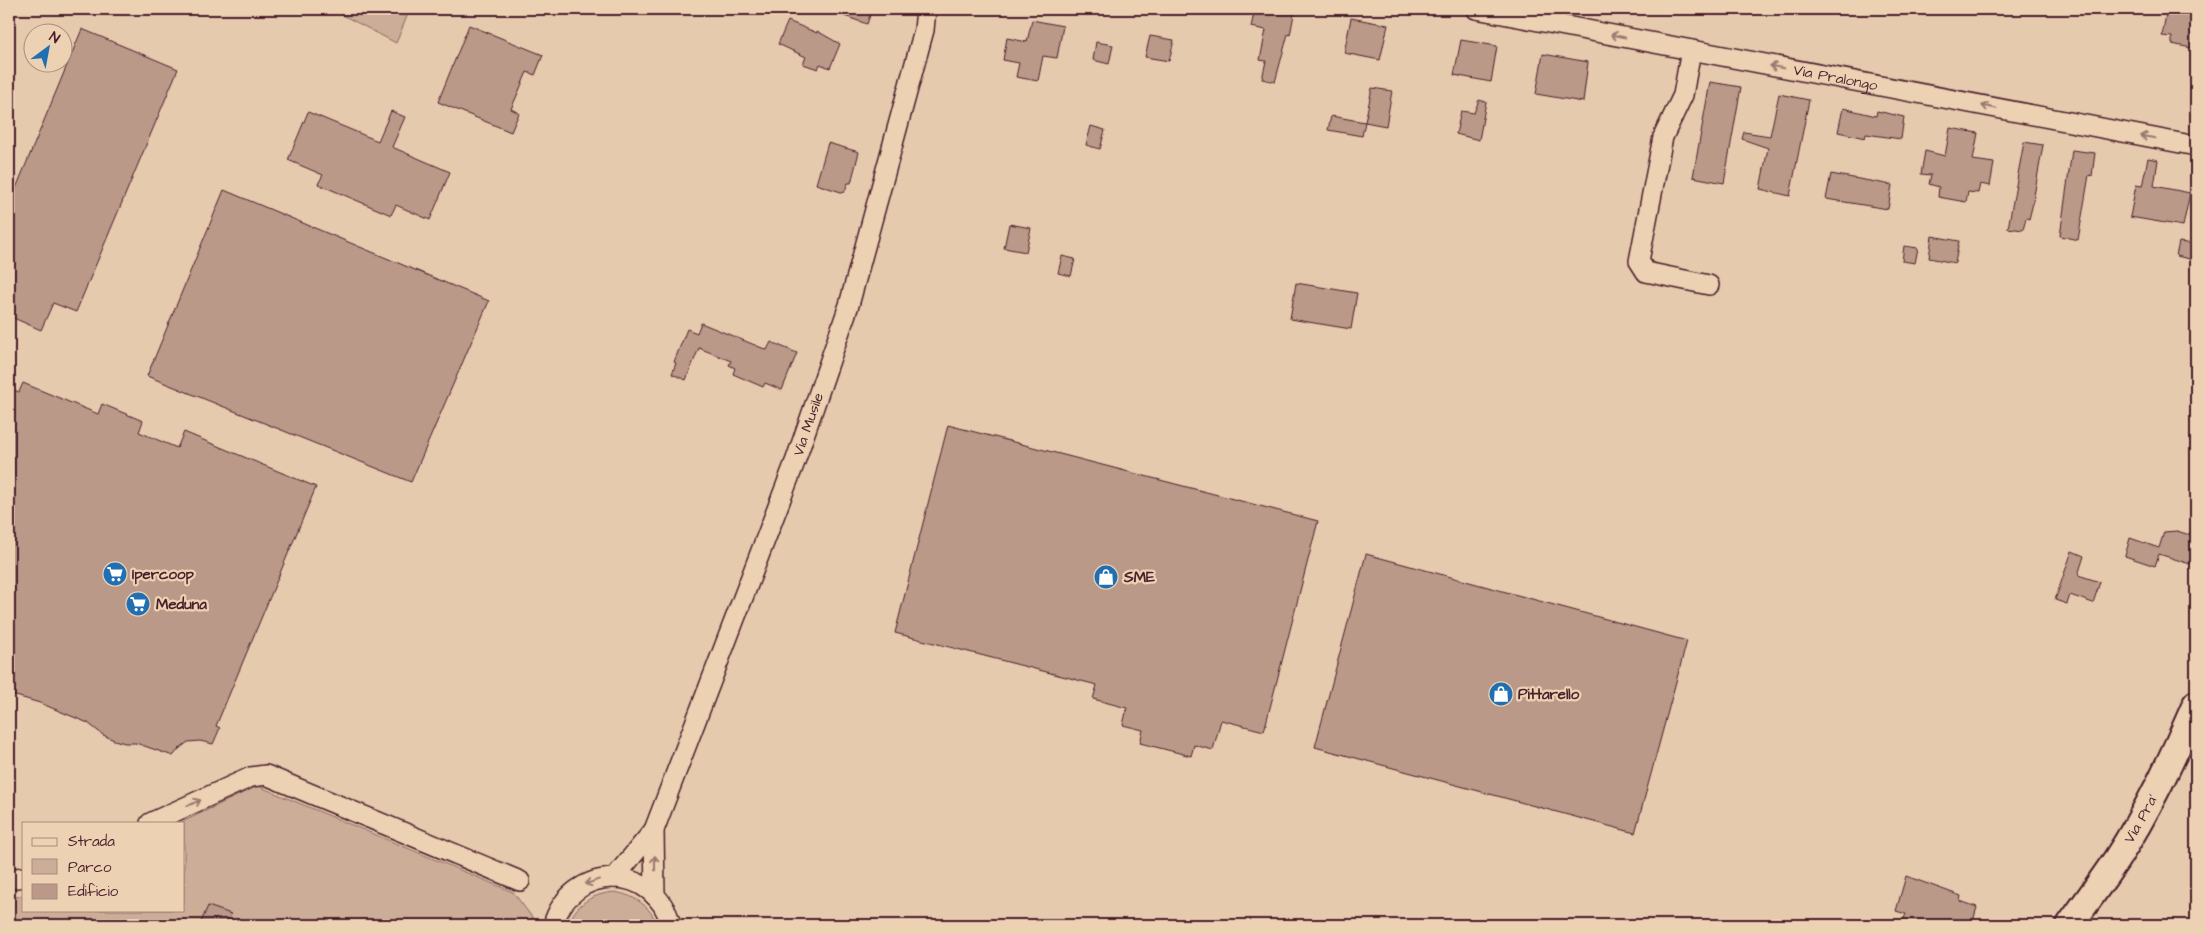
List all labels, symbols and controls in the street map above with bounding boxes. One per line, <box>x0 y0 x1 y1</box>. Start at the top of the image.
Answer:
north arrow <box>22 22 72 72</box>
text: N <box>45 27 64 49</box>
one-way arrow <box>1610 31 1626 41</box>
street label: Via Pralongo <box>1792 60 1880 96</box>
one-way arrow <box>1770 61 1786 71</box>
one-way arrow <box>1981 102 1997 111</box>
one-way arrow <box>2141 132 2157 141</box>
street label: Via Musile <box>788 390 829 459</box>
supermarket icon: Ipercoop <box>102 561 128 587</box>
place label: Ipercoop <box>132 564 194 585</box>
shop icon: SME <box>1093 564 1119 590</box>
place label: SME <box>1123 567 1155 588</box>
supermarket icon: Meduna <box>125 591 151 617</box>
place label: Meduna <box>156 594 207 615</box>
shop icon: Pittarello <box>1488 681 1514 707</box>
place label: Pittarello <box>1518 684 1580 705</box>
street label: Via Pra' <box>2119 790 2163 847</box>
one-way arrow <box>186 797 201 807</box>
legend <box>22 822 185 912</box>
text: Strada <box>68 831 115 852</box>
one-way arrow <box>650 855 659 871</box>
text: Parco <box>68 857 112 878</box>
one-way arrow <box>585 878 600 887</box>
text: Edificio <box>68 881 119 902</box>

